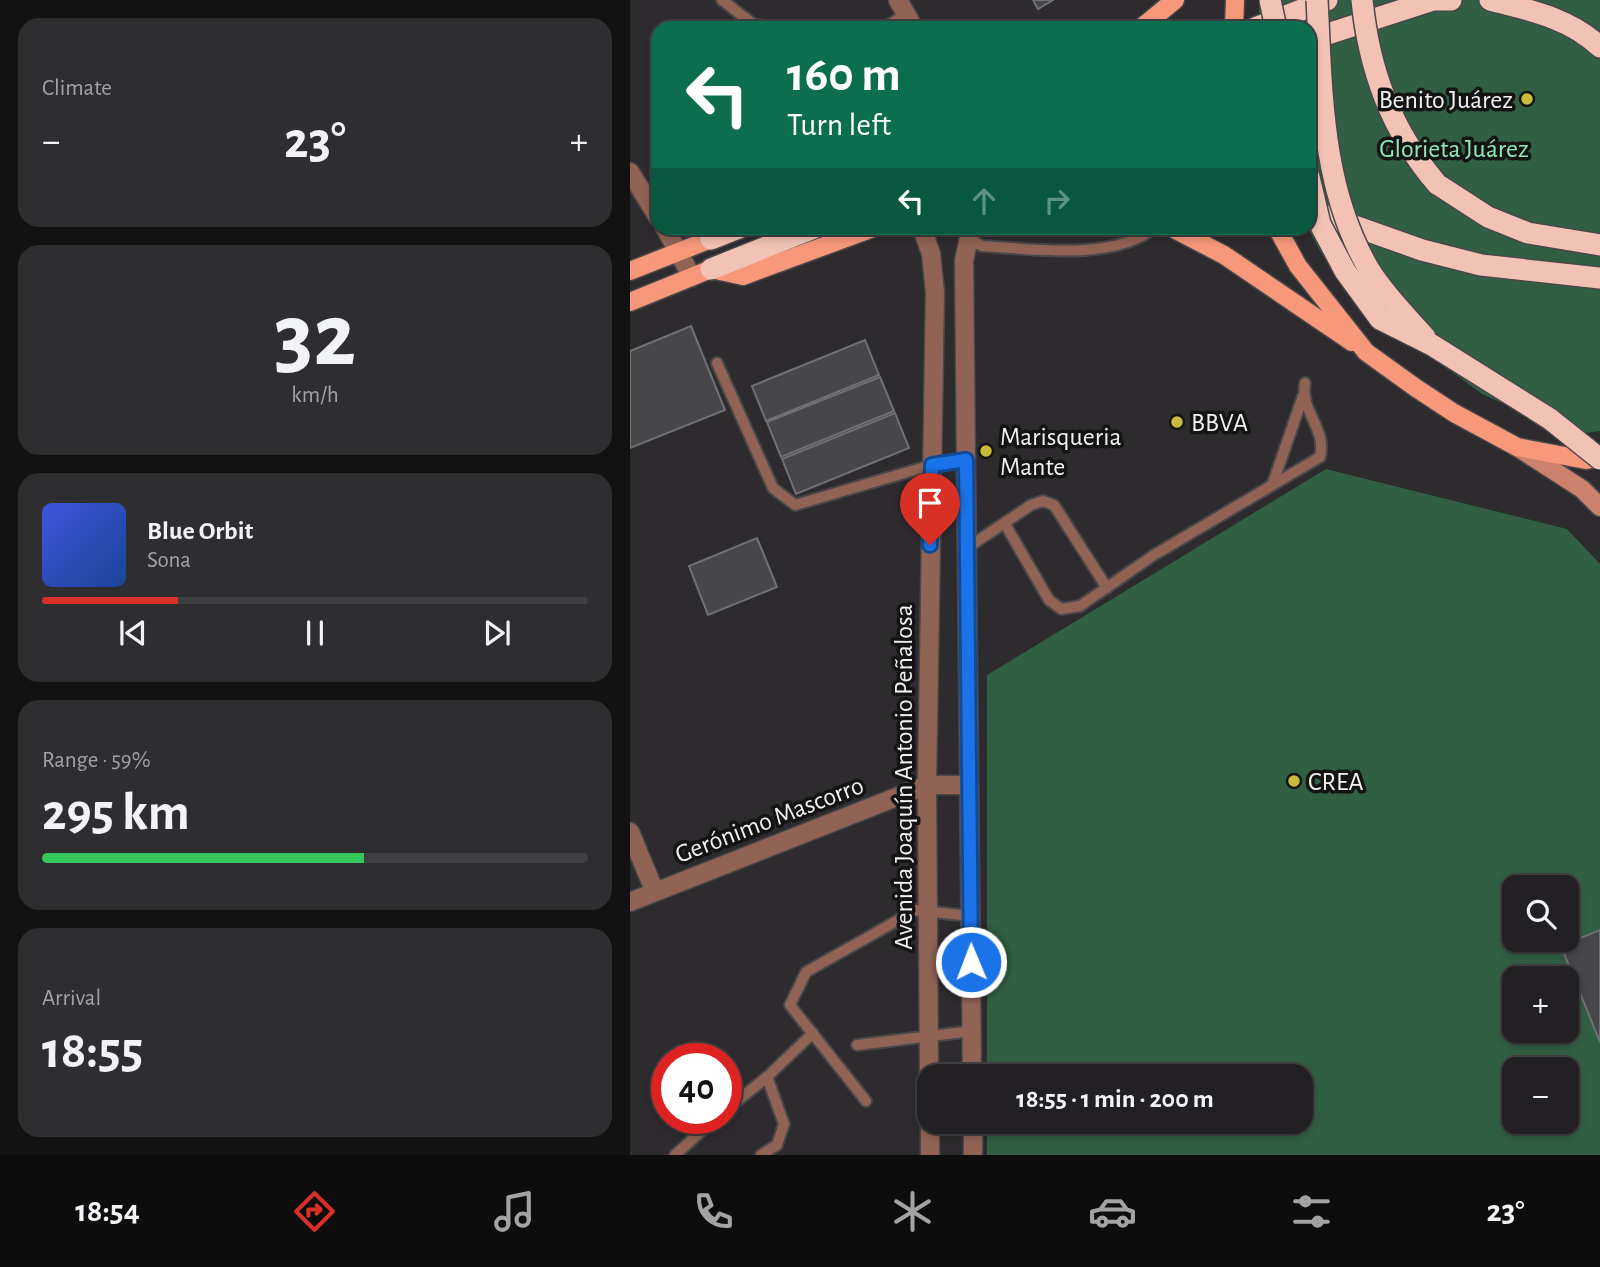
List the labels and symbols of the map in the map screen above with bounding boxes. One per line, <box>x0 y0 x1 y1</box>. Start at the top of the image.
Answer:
place label: Benito Juárez <box>1379 87 1513 113</box>
marker: Benito Juárez <box>1519 91 1535 107</box>
park label: Glorieta Juárez <box>1379 136 1529 162</box>
place label: BBVA <box>1191 410 1248 436</box>
marker: BBVA <box>1169 414 1185 430</box>
place label: Marisqueria Mante <box>1000 424 1122 480</box>
marker: Marisqueria Mante <box>978 443 994 459</box>
pin <box>900 473 960 545</box>
street label: Avenida Joaquín Antonio Peñalosa <box>891 604 917 950</box>
place label: CREA <box>1308 769 1364 795</box>
street label: Gerónimo Mascorro <box>672 772 867 868</box>
marker: CREA <box>1286 773 1302 789</box>
position arrow <box>934 925 1008 999</box>
speed limit sign: 40 <box>651 1043 742 1134</box>

